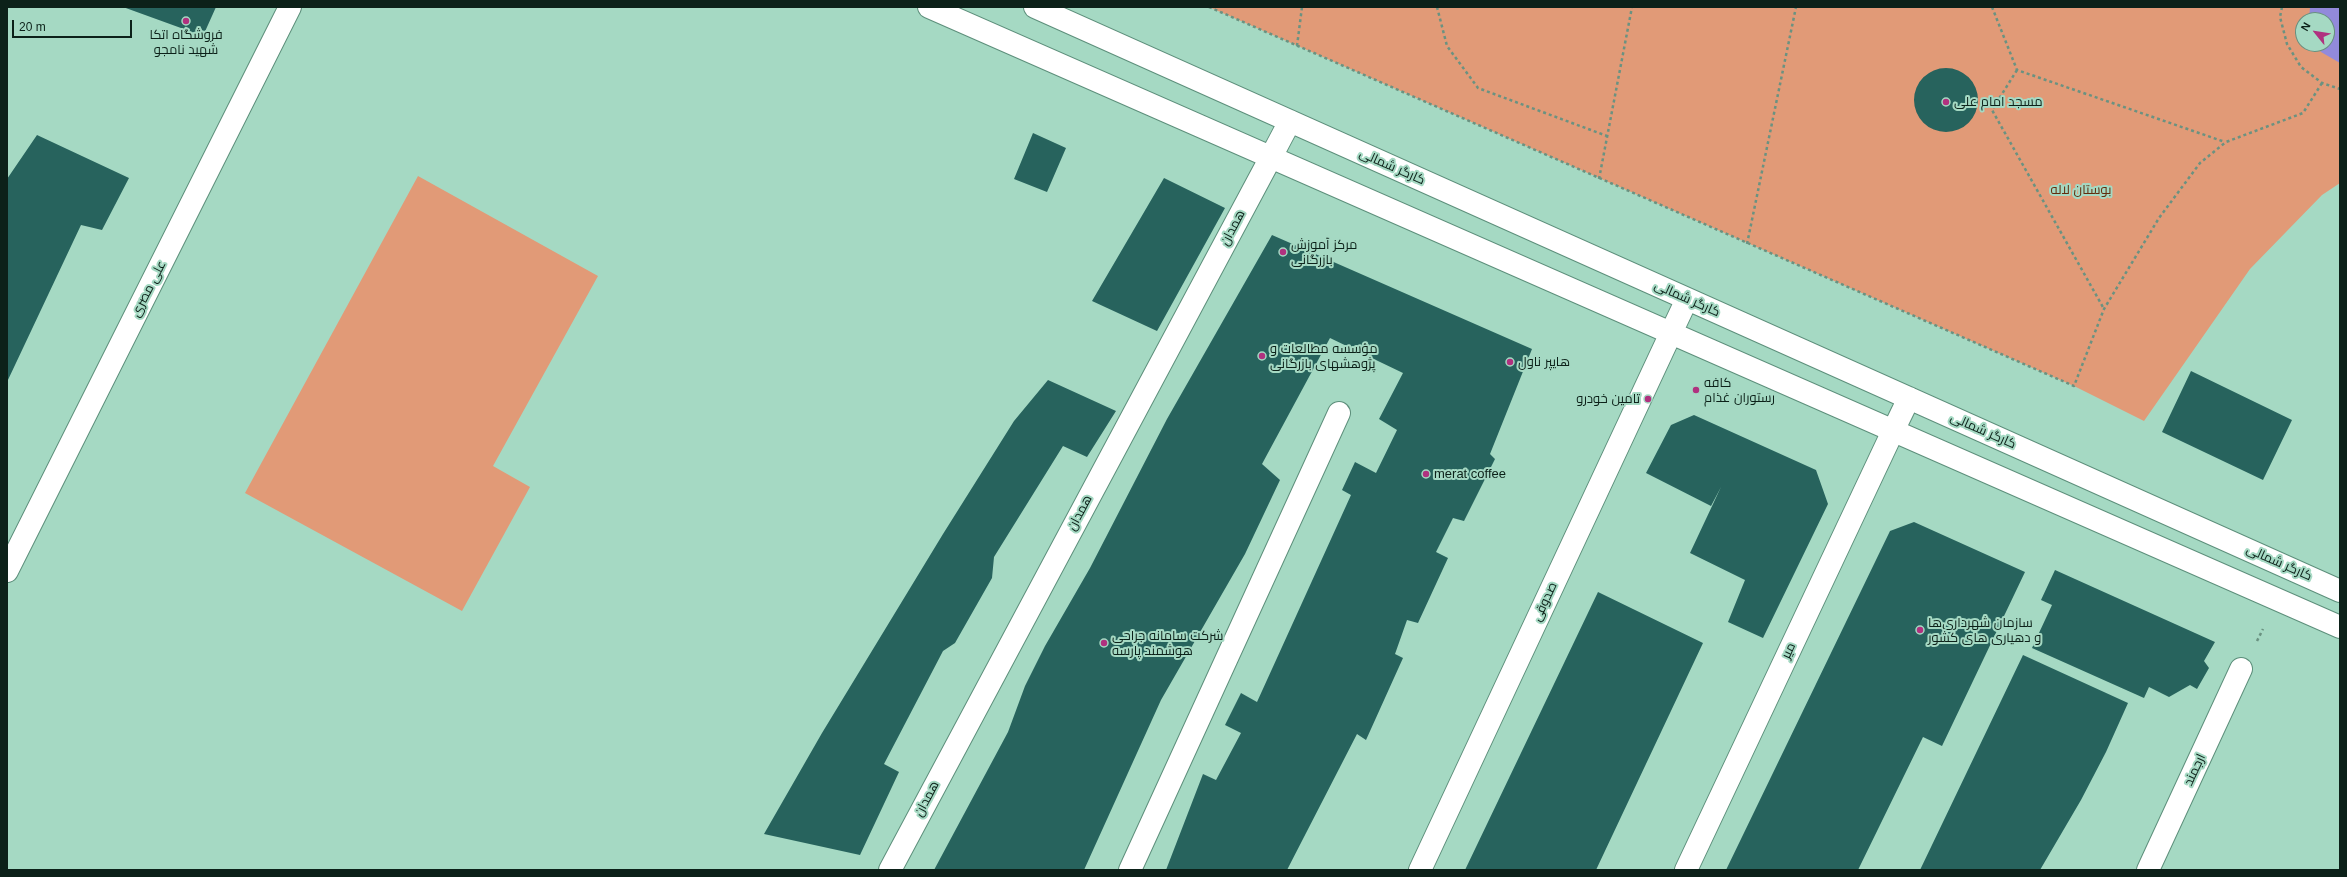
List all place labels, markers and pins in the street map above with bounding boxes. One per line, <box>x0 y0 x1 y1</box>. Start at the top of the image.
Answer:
marker: فروشگاه اتکا شهید نامجو <box>181 16 191 26</box>
place label: فروشگاه اتکا شهید نامجو <box>149 27 223 58</box>
place label: مسجد امام علی <box>1954 94 2043 110</box>
marker: مسجد امام علی <box>1941 97 1951 107</box>
place label: مرکز آموزش بازرگانی <box>1291 237 1357 268</box>
marker: مرکز آموزش بازرگانی <box>1278 247 1288 257</box>
place label: مؤسسه مطالعات و پژوهشهای بازرگانی <box>1270 341 1377 372</box>
marker: مؤسسه مطالعات و پژوهشهای بازرگانی <box>1257 351 1267 361</box>
place label: هايپر ناول <box>1518 354 1570 370</box>
marker: هايپر ناول <box>1505 357 1515 367</box>
place label: کافه رستوران غذام <box>1704 375 1775 406</box>
marker: کافه رستوران غذام <box>1691 385 1701 395</box>
place label: تامین خودرو <box>1576 391 1640 407</box>
marker: تامین خودرو <box>1643 394 1653 404</box>
place label: merat coffee <box>1434 466 1506 482</box>
marker: merat coffee <box>1421 469 1431 479</box>
place label: سازمان شهرداری‌ها و دهیاری‌ های کشور <box>1928 615 2041 646</box>
marker: سازمان شهرداری‌ها و دهیاری‌ های کشور <box>1915 625 1925 635</box>
place label: شرکت سامانه جراحی هوشمند پارسه <box>1112 628 1223 659</box>
marker: شرکت سامانه جراحی هوشمند پارسه <box>1099 638 1109 648</box>

